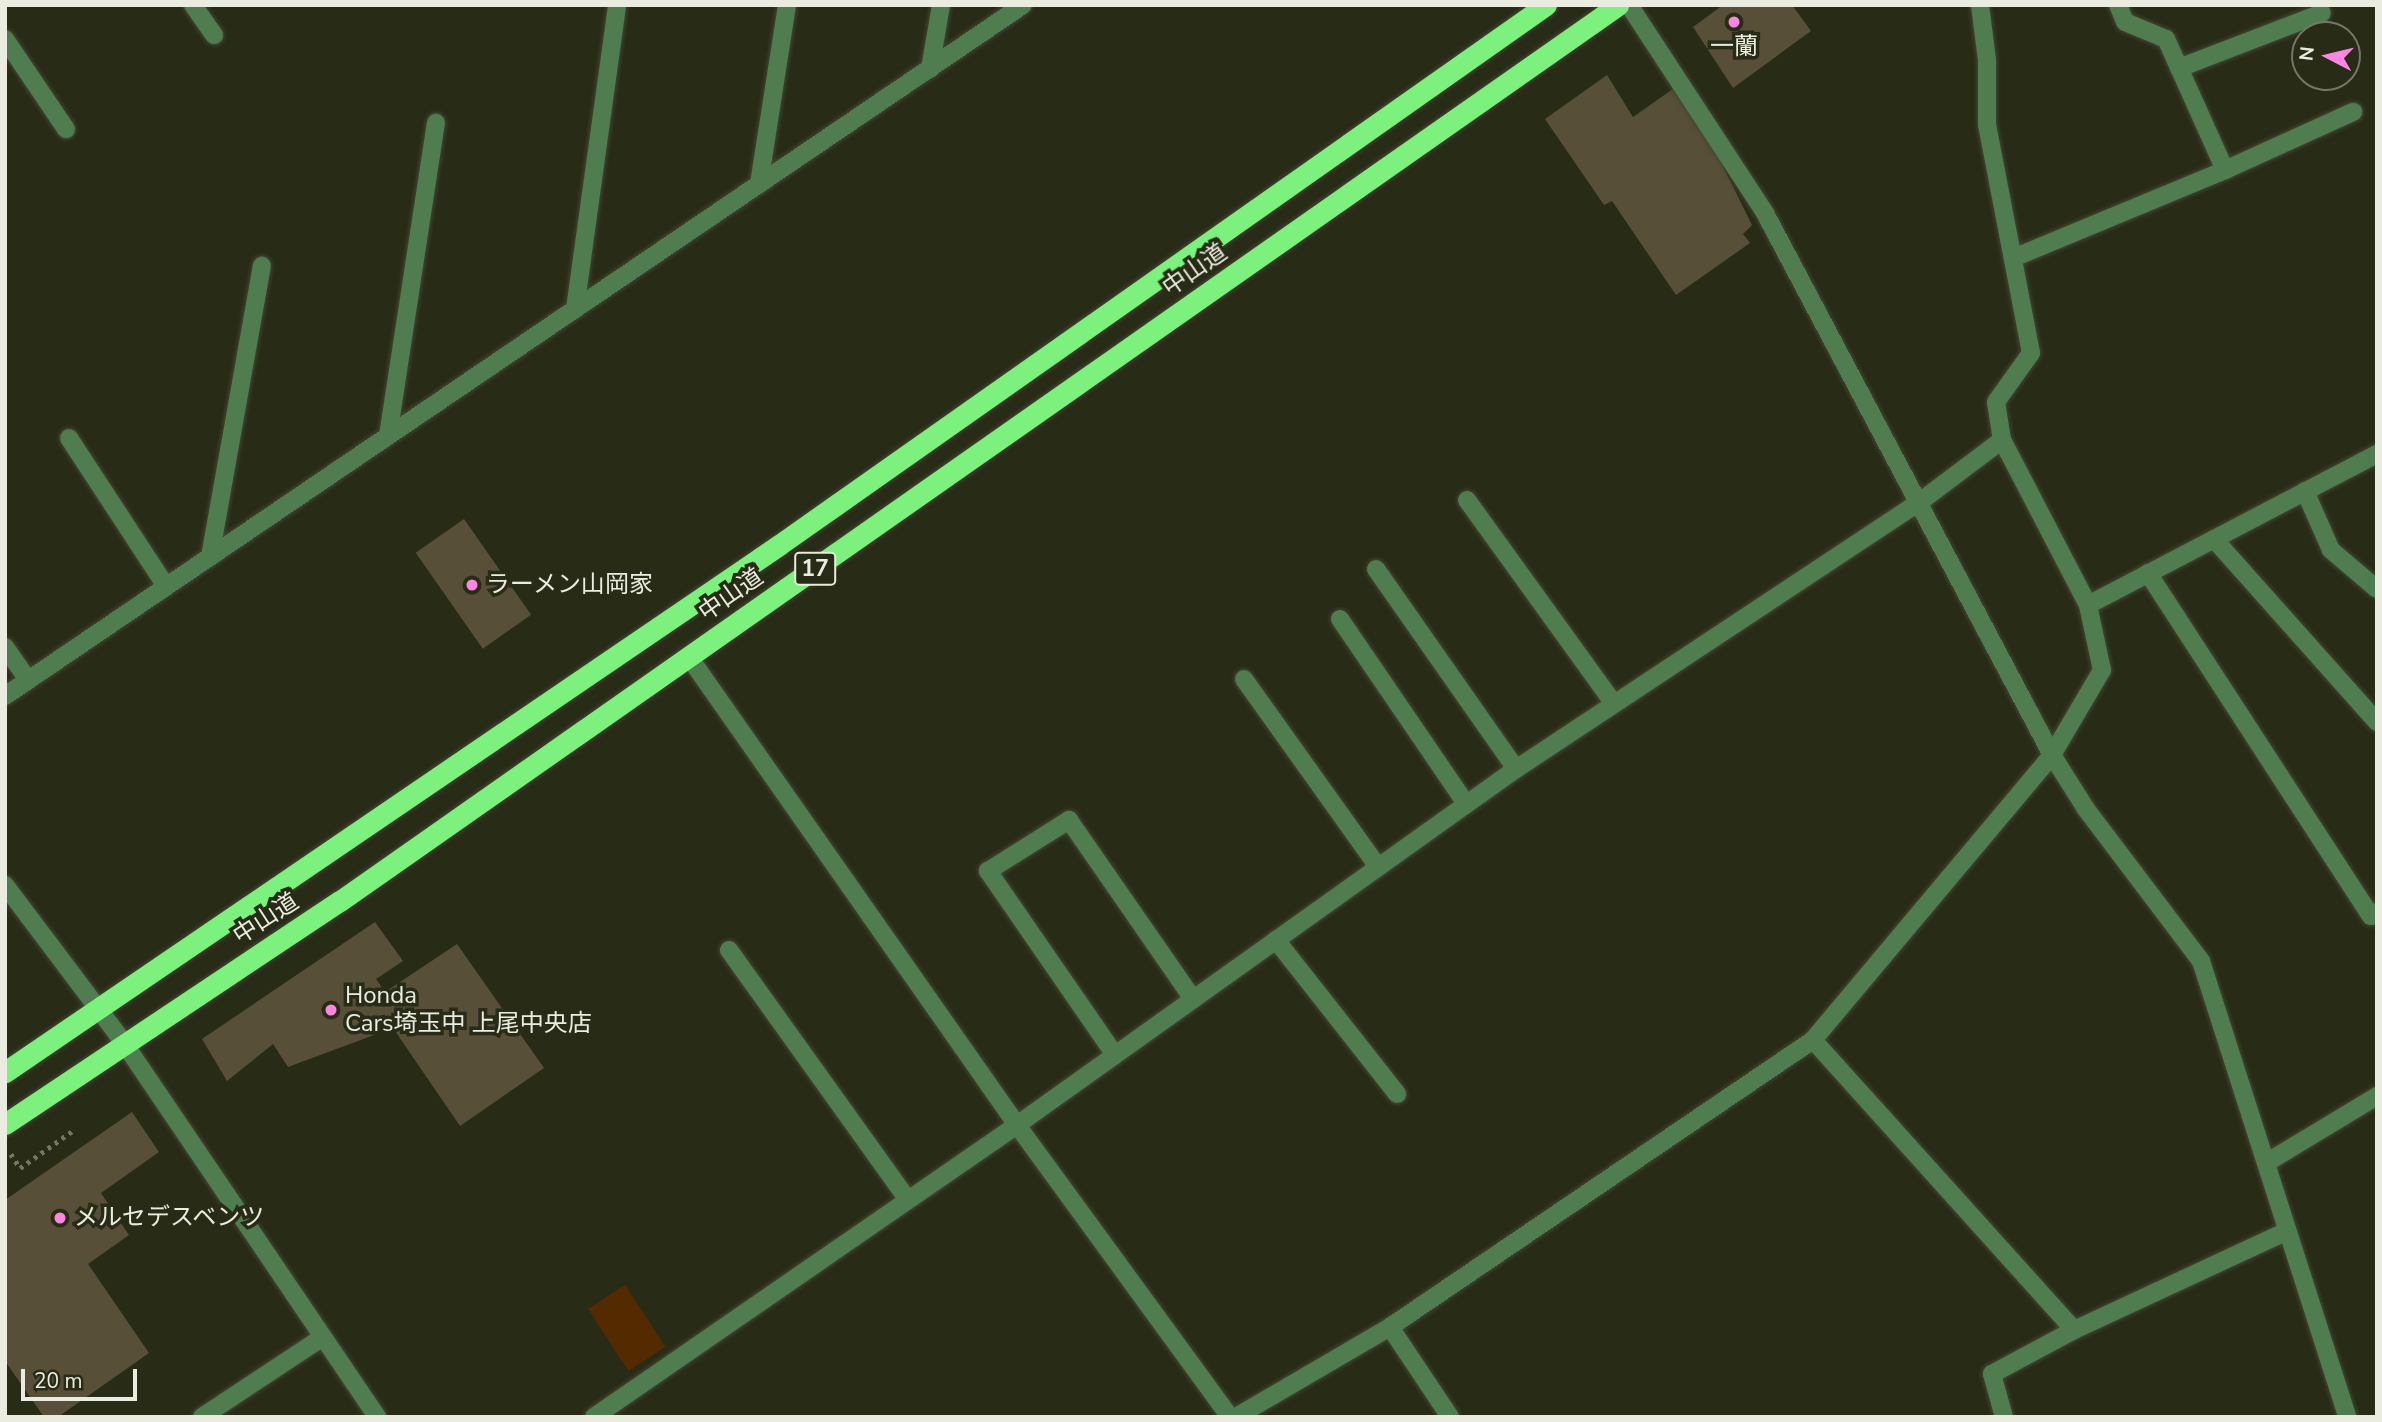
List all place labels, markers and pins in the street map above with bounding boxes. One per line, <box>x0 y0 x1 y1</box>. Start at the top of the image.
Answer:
marker: 一蘭 <box>1726 14 1742 30</box>
place label: 一蘭 <box>1710 33 1758 61</box>
place label: ラーメン山岡家 <box>486 571 654 599</box>
marker: ラーメン山岡家 <box>464 577 480 593</box>
place label: Honda Cars埼玉中 上尾中央店 <box>345 982 592 1038</box>
marker: Honda Cars埼玉中 上尾中央店 <box>323 1002 339 1018</box>
place label: メルセデスベンツ <box>74 1204 266 1232</box>
marker: メルセデスベンツ <box>52 1210 68 1226</box>

